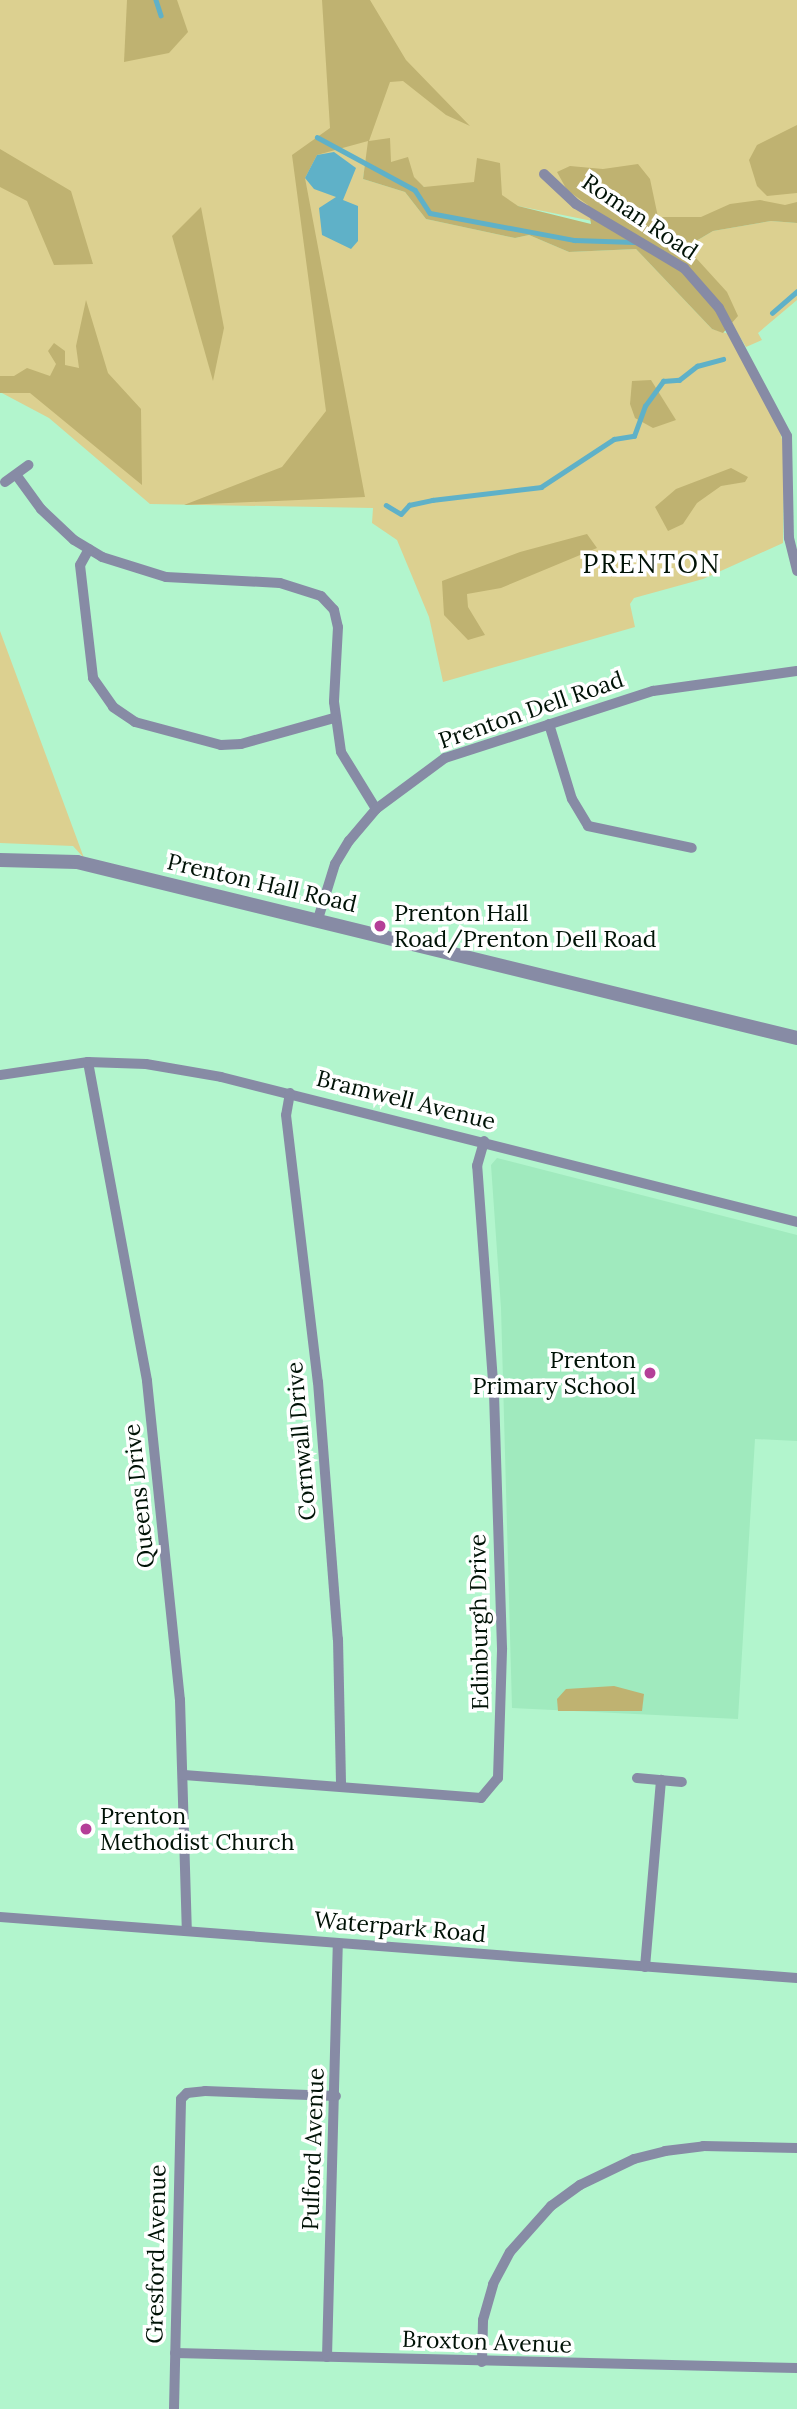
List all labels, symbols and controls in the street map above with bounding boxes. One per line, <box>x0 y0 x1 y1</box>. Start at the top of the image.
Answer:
street label: Roman Road <box>577 168 703 266</box>
district label: PRENTON <box>583 548 721 580</box>
street label: Prenton Dell Road <box>435 665 627 755</box>
street label: Prenton Hall Road <box>164 848 360 918</box>
place label: Prenton Hall Road/Prenton Dell Road <box>394 899 657 953</box>
marker: Prenton Hall Road/Prenton Dell Road <box>372 918 388 934</box>
street label: Bramwell Avenue <box>314 1064 498 1136</box>
place label: Prenton Primary School <box>472 1346 636 1400</box>
street label: Cornwall Drive <box>280 1360 322 1522</box>
marker: Prenton Primary School <box>642 1365 658 1381</box>
street label: Queens Drive <box>118 1422 160 1570</box>
street label: Edinburgh Drive <box>464 1534 494 1710</box>
place label: Prenton Methodist Church <box>100 1802 295 1856</box>
marker: Prenton Methodist Church <box>78 1821 94 1837</box>
street label: Waterpark Road <box>313 1906 487 1948</box>
street label: Pulford Avenue <box>296 2067 330 2231</box>
street label: Gresford Avenue <box>141 2164 171 2344</box>
street label: Broxton Avenue <box>402 2325 572 2359</box>

